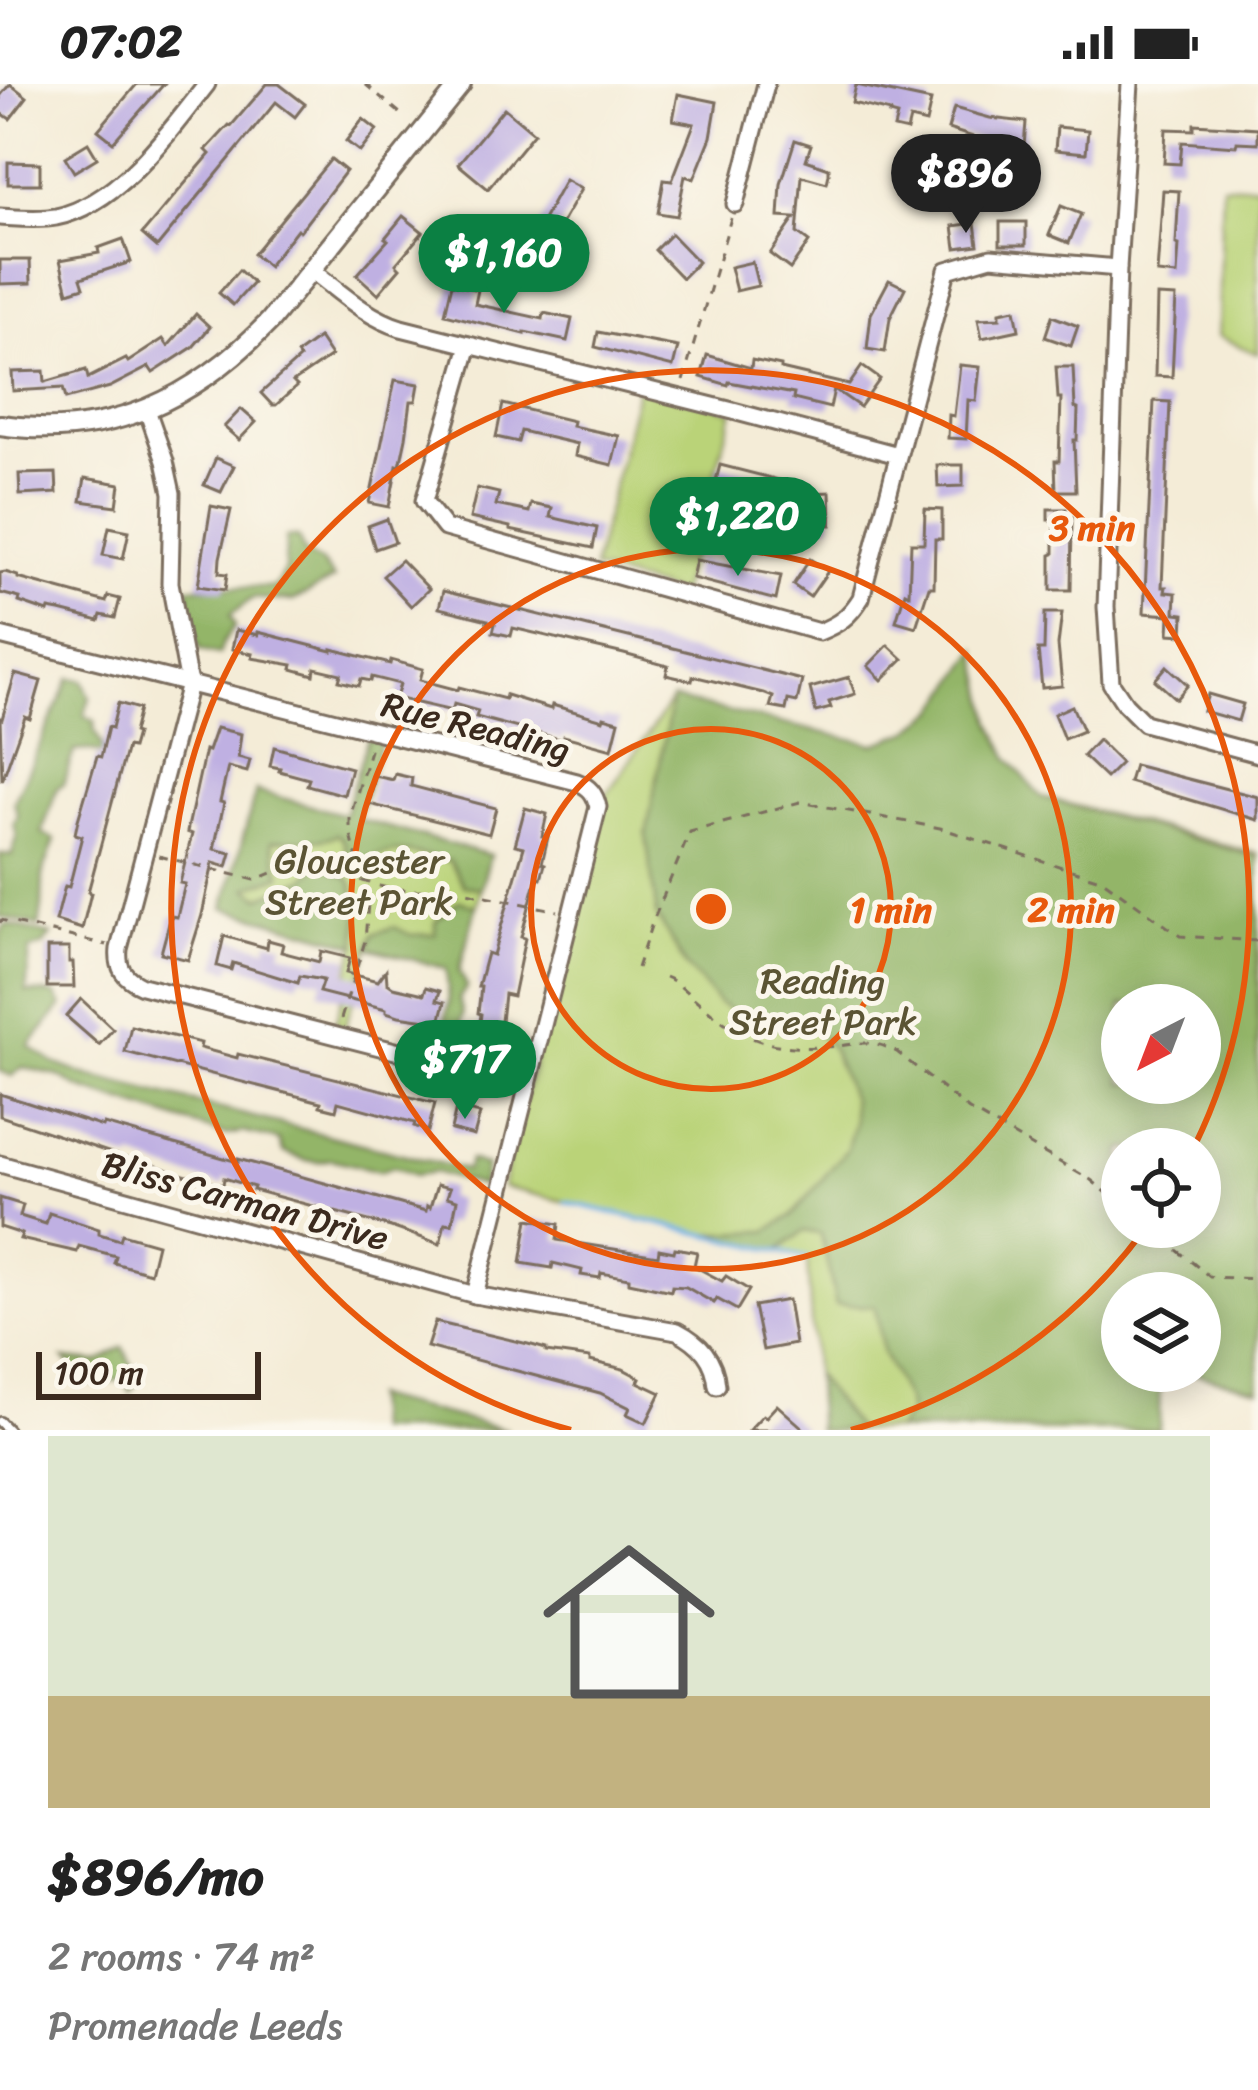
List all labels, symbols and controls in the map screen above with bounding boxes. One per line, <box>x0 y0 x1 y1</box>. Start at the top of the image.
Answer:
text: 07:02 <box>60 2 182 82</box>
pin: $896 <box>895 134 1037 236</box>
text: $896 <box>918 138 1014 207</box>
pin: $1,160 <box>406 214 602 316</box>
text: $1,160 <box>445 218 563 287</box>
pin: $1,220 <box>640 477 836 579</box>
text: $1,220 <box>676 481 800 550</box>
text: 3 min <box>1048 496 1136 560</box>
street label: Rue Reading <box>375 673 577 781</box>
park label: Gloucester Street Park <box>265 829 453 934</box>
text: 1 min <box>850 878 932 942</box>
text: 2 min <box>1027 878 1115 942</box>
centre of rings <box>690 888 732 930</box>
park label: Reading Street Park <box>729 949 917 1054</box>
north arrow <box>1101 984 1221 1104</box>
map controls <box>1101 984 1221 1392</box>
pin: $717 <box>394 1020 536 1122</box>
text: $717 <box>421 1024 509 1093</box>
button: locate <box>1101 1128 1221 1248</box>
street label: Bliss Carman Drive <box>94 1132 396 1270</box>
button: layers <box>1101 1272 1221 1392</box>
text: 100 m <box>54 1344 144 1402</box>
scale bar <box>36 1346 261 1399</box>
icon: home <box>521 1514 737 1730</box>
text: $896/mo <box>48 1832 264 1922</box>
text: 2 rooms · 74 m² <box>48 1922 315 1991</box>
text: Promenade Leeds <box>48 1991 342 2060</box>

